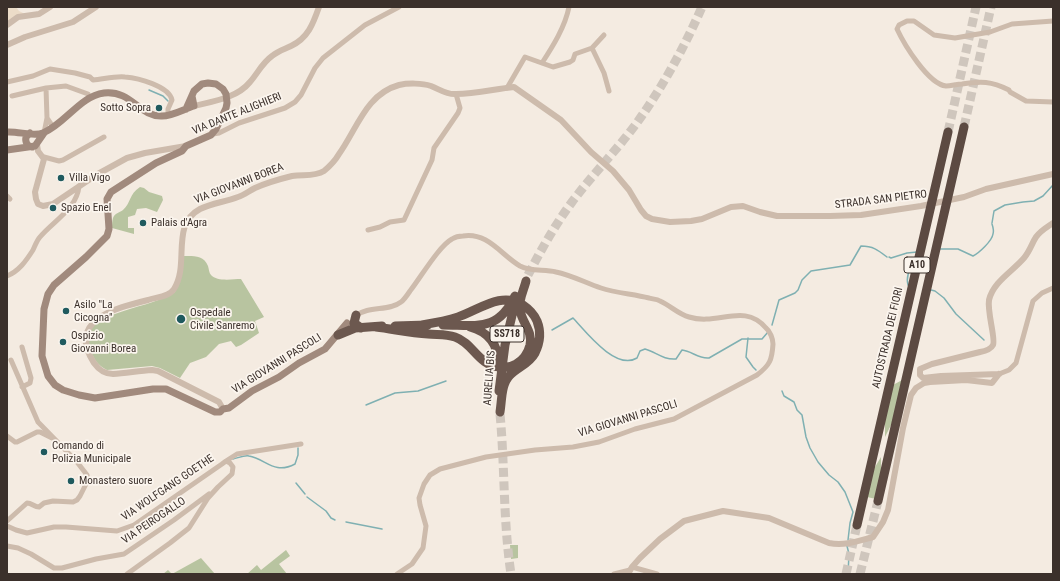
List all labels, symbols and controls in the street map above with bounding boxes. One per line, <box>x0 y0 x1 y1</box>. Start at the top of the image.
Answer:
street label: VIA DANTE ALIGHIERI <box>190 90 284 138</box>
place label: Sotto Sopra <box>100 101 151 115</box>
marker: Sotto Sopra <box>154 103 164 113</box>
street label: VIA GIOVANNI BOREA <box>192 161 286 207</box>
place label: Villa Vigo <box>69 171 110 185</box>
marker: Villa Vigo <box>56 173 66 183</box>
street label: STRADA SAN PIETRO <box>834 188 928 212</box>
place label: Spazio Enel <box>61 201 111 215</box>
marker: Spazio Enel <box>48 203 58 213</box>
place label: Palais d'Agra <box>151 216 207 230</box>
marker: Palais d'Agra <box>138 218 148 228</box>
road number: A10 <box>904 257 930 273</box>
street label: AUTOSTRADA DEI FIORI <box>870 286 906 390</box>
place label: Asilo "La Cicogna" <box>74 298 113 324</box>
marker: Asilo "La Cicogna" <box>61 306 71 316</box>
place label: Ospedale Civile Sanremo <box>190 306 255 332</box>
marker: Ospedale Civile Sanremo <box>175 313 187 325</box>
road number: SS718 <box>490 326 524 342</box>
place label: Ospizio Giovanni Borea <box>71 329 136 355</box>
street label: VIA GIOVANNI PASCOLI <box>230 331 324 397</box>
marker: Ospizio Giovanni Borea <box>58 337 68 347</box>
street label: AURELIA BIS <box>481 350 499 406</box>
street label: VIA GIOVANNI PASCOLI <box>577 398 679 440</box>
place label: Comando di Polizia Municipale <box>52 439 131 465</box>
marker: Comando di Polizia Municipale <box>39 447 49 457</box>
street label: VIA WOLFGANG GOETHE <box>119 452 217 524</box>
place label: Monastero suore <box>79 474 152 488</box>
marker: Monastero suore <box>66 476 76 486</box>
street label: VIA PEIROGALLO <box>120 495 188 547</box>

